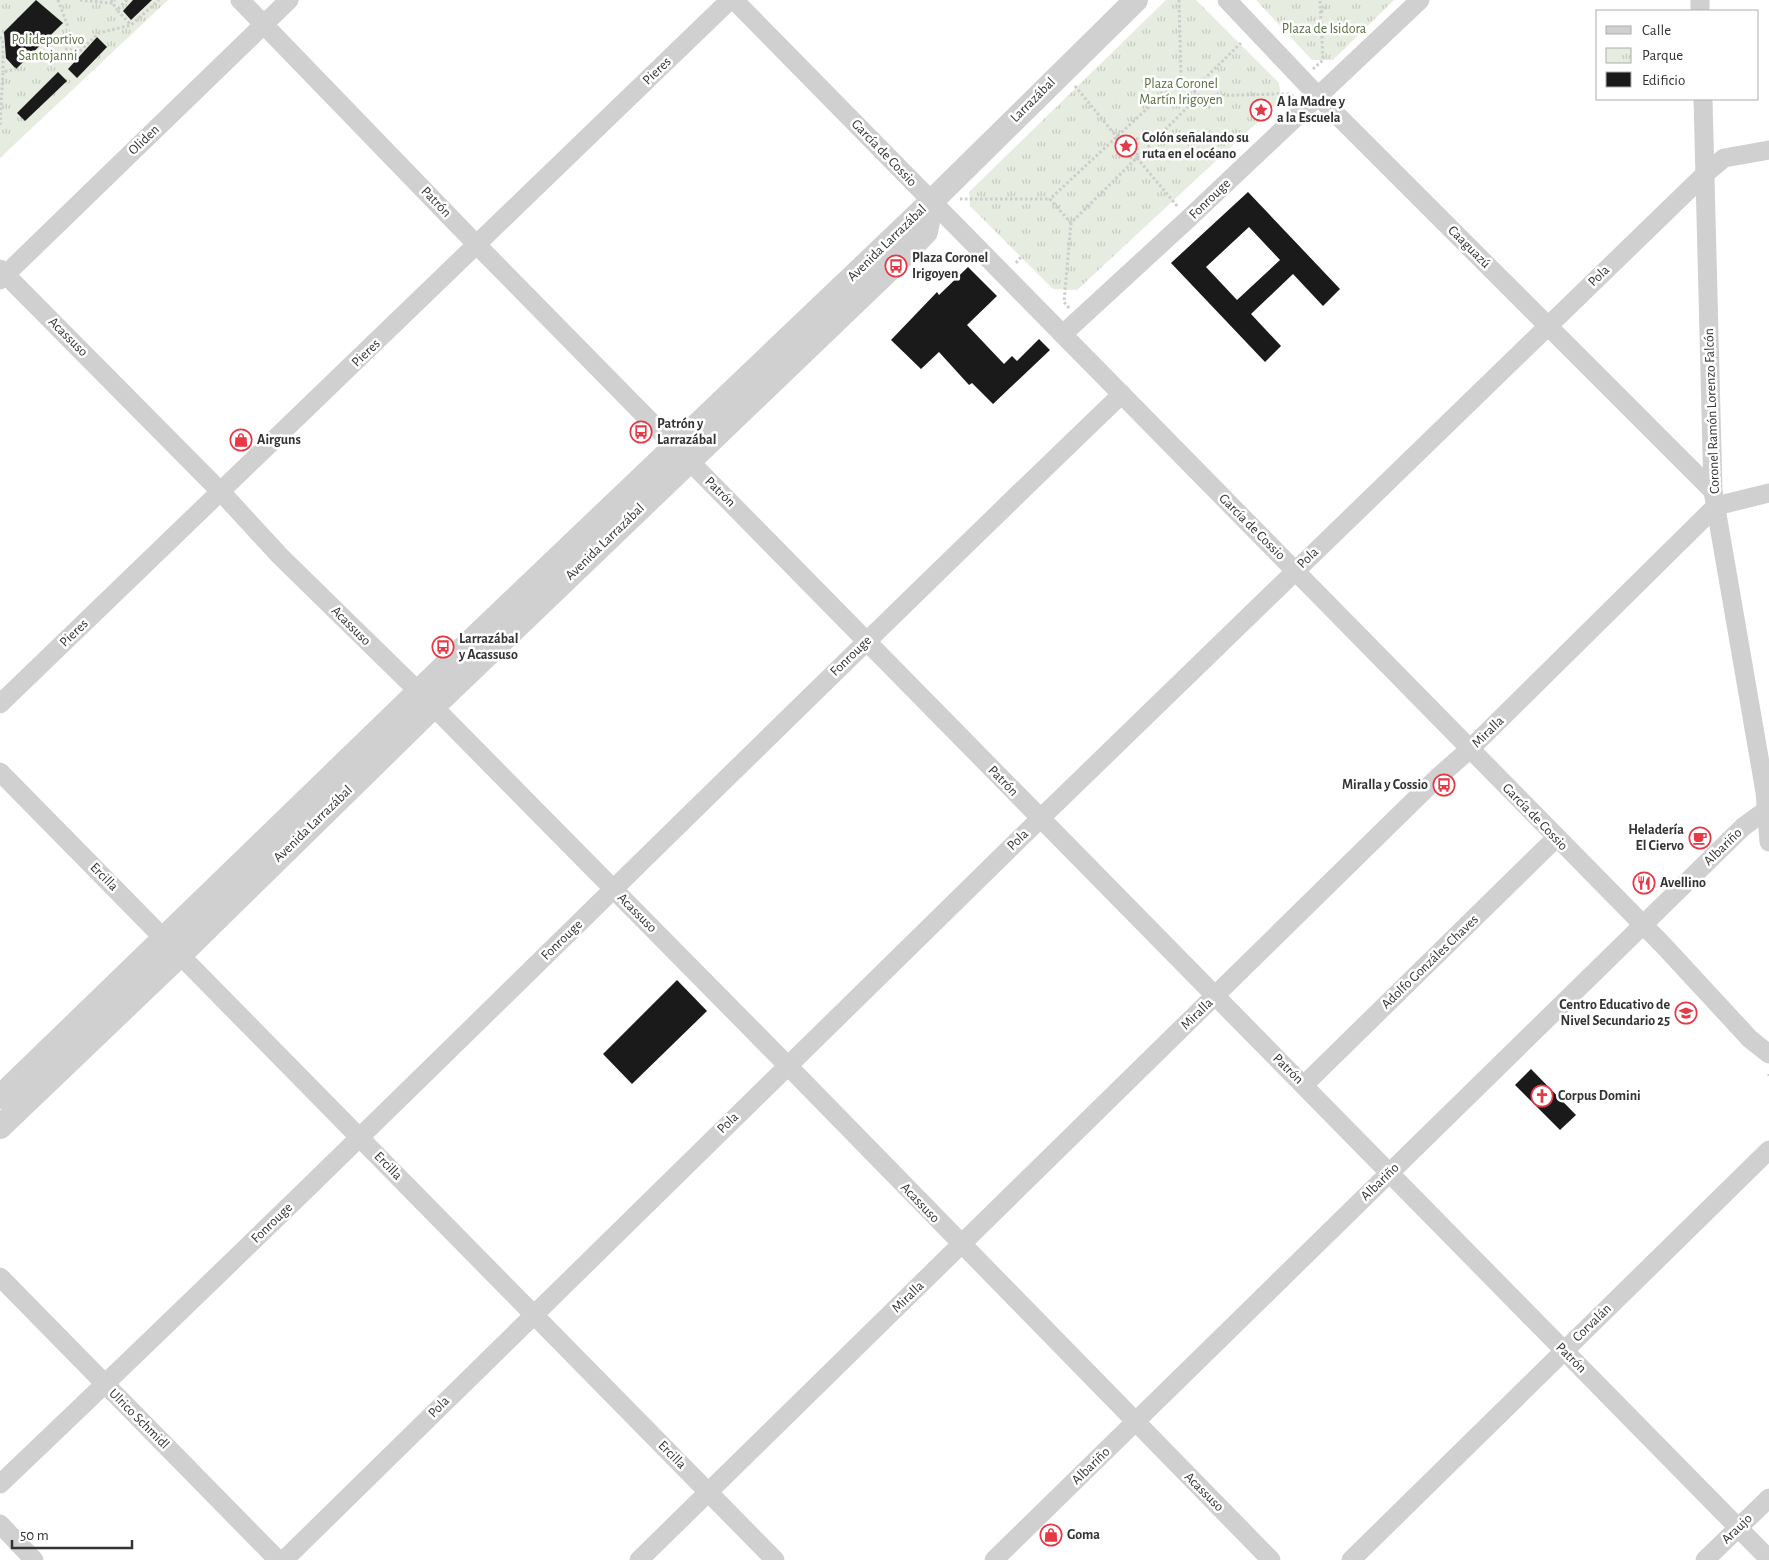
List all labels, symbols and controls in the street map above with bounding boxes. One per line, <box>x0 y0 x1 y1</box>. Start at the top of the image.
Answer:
legend <box>1596 10 1759 100</box>
park label: Plaza de Isidora <box>1282 22 1367 36</box>
text: Calle <box>1642 23 1671 38</box>
park label: Polideportivo Santojanni <box>12 33 85 63</box>
text: Parque <box>1642 48 1683 63</box>
street label: Pieres <box>640 54 674 88</box>
text: Edificio <box>1642 73 1685 88</box>
street label: Larrazábal <box>1008 75 1058 125</box>
park label: Plaza Coronel Martín Irigoyen <box>1139 77 1223 107</box>
place label: A la Madre y a la Escuela <box>1277 95 1346 125</box>
place icon: A la Madre y a la Escuela <box>1249 98 1273 122</box>
street label: García de Cossio <box>849 117 919 189</box>
street label: Oliden <box>126 122 162 158</box>
place label: Colón señalando su ruta en el océano <box>1142 131 1250 161</box>
place icon: Colón señalando su ruta en el océano <box>1114 134 1138 158</box>
street label: Fonrouge <box>1187 176 1233 222</box>
street label: Patrón <box>418 184 454 220</box>
street label: Avenida Larrazábal <box>845 202 929 284</box>
street label: Caaguazú <box>1445 223 1493 271</box>
place label: Plaza Coronel Irigoyen <box>912 251 988 281</box>
bus stop icon: Plaza Coronel Irigoyen <box>884 254 908 278</box>
street label: Pola <box>1586 262 1613 289</box>
street label: Acassuso <box>46 315 90 359</box>
street label: Coronel Ramón Lorenzo Falcón <box>1702 328 1722 494</box>
street label: Pieres <box>349 336 383 370</box>
place label: Patrón y Larrazábal <box>657 417 716 447</box>
bus stop icon: Patrón y Larrazábal <box>629 420 653 444</box>
shop icon: Airguns <box>229 428 253 452</box>
place label: Airguns <box>257 433 301 447</box>
street label: Patrón <box>702 474 738 510</box>
street label: García de Cossio <box>1216 491 1288 563</box>
street label: Avenida Larrazábal <box>563 501 647 583</box>
street label: Pola <box>1295 544 1322 571</box>
street label: Acassuso <box>329 604 373 648</box>
street label: Pieres <box>57 616 91 650</box>
place label: Larrazábal y Acassuso <box>458 632 518 662</box>
street label: Fonrouge <box>828 633 874 679</box>
bus stop icon: Larrazábal y Acassuso <box>431 635 455 659</box>
street label: Miralla <box>1469 713 1507 750</box>
street label: Patrón <box>985 763 1021 799</box>
bus stop icon: Miralla y Cossio <box>1432 773 1456 797</box>
place label: Miralla y Cossio <box>1342 778 1428 792</box>
street label: García de Cossio <box>1500 781 1570 853</box>
street label: Avenida Larrazábal <box>271 783 355 865</box>
place label: Heladería El Ciervo <box>1628 823 1684 853</box>
street label: Pola <box>1005 826 1032 853</box>
cafe icon: Heladería El Ciervo <box>1688 826 1712 850</box>
street label: Albariño <box>1701 826 1745 868</box>
street label: Ercilla <box>87 860 121 894</box>
restaurant icon: Avellino <box>1632 871 1656 895</box>
place label: Avellino <box>1660 876 1706 890</box>
street label: Acassuso <box>615 891 659 935</box>
street label: Adolfo Gonzáles Chaves <box>1379 912 1481 1012</box>
street label: Fonrouge <box>539 917 585 963</box>
street label: Miralla <box>1178 995 1216 1032</box>
place label: Centro Educativo de Nivel Secundario 25 <box>1559 998 1670 1028</box>
school or university icon: Centro Educativo de Nivel Secundario 25 <box>1674 1001 1698 1025</box>
street label: Patrón <box>1270 1051 1306 1087</box>
church icon: Corpus Domini <box>1530 1084 1554 1108</box>
place label: Corpus Domini <box>1558 1089 1641 1103</box>
street label: Pola <box>715 1109 742 1136</box>
street label: Ercilla <box>371 1149 405 1183</box>
street label: Albariño <box>1358 1161 1402 1203</box>
street label: Acassuso <box>898 1180 942 1226</box>
street label: Fonrouge <box>249 1200 295 1246</box>
street label: Miralla <box>889 1278 927 1315</box>
street label: Corvalán <box>1570 1301 1614 1345</box>
street label: Patrón <box>1553 1340 1589 1376</box>
street label: Ulrico Schmidl <box>106 1386 172 1452</box>
street label: Pola <box>426 1393 453 1420</box>
street label: Ercilla <box>655 1438 689 1472</box>
street label: Albariño <box>1069 1445 1113 1487</box>
street label: Acassuso <box>1182 1470 1226 1514</box>
street label: Araujo <box>1719 1511 1755 1547</box>
scale bar <box>12 1518 132 1550</box>
shop icon: Goma <box>1039 1523 1063 1547</box>
text: 50 m <box>20 1528 49 1543</box>
place label: Goma <box>1067 1528 1100 1542</box>

